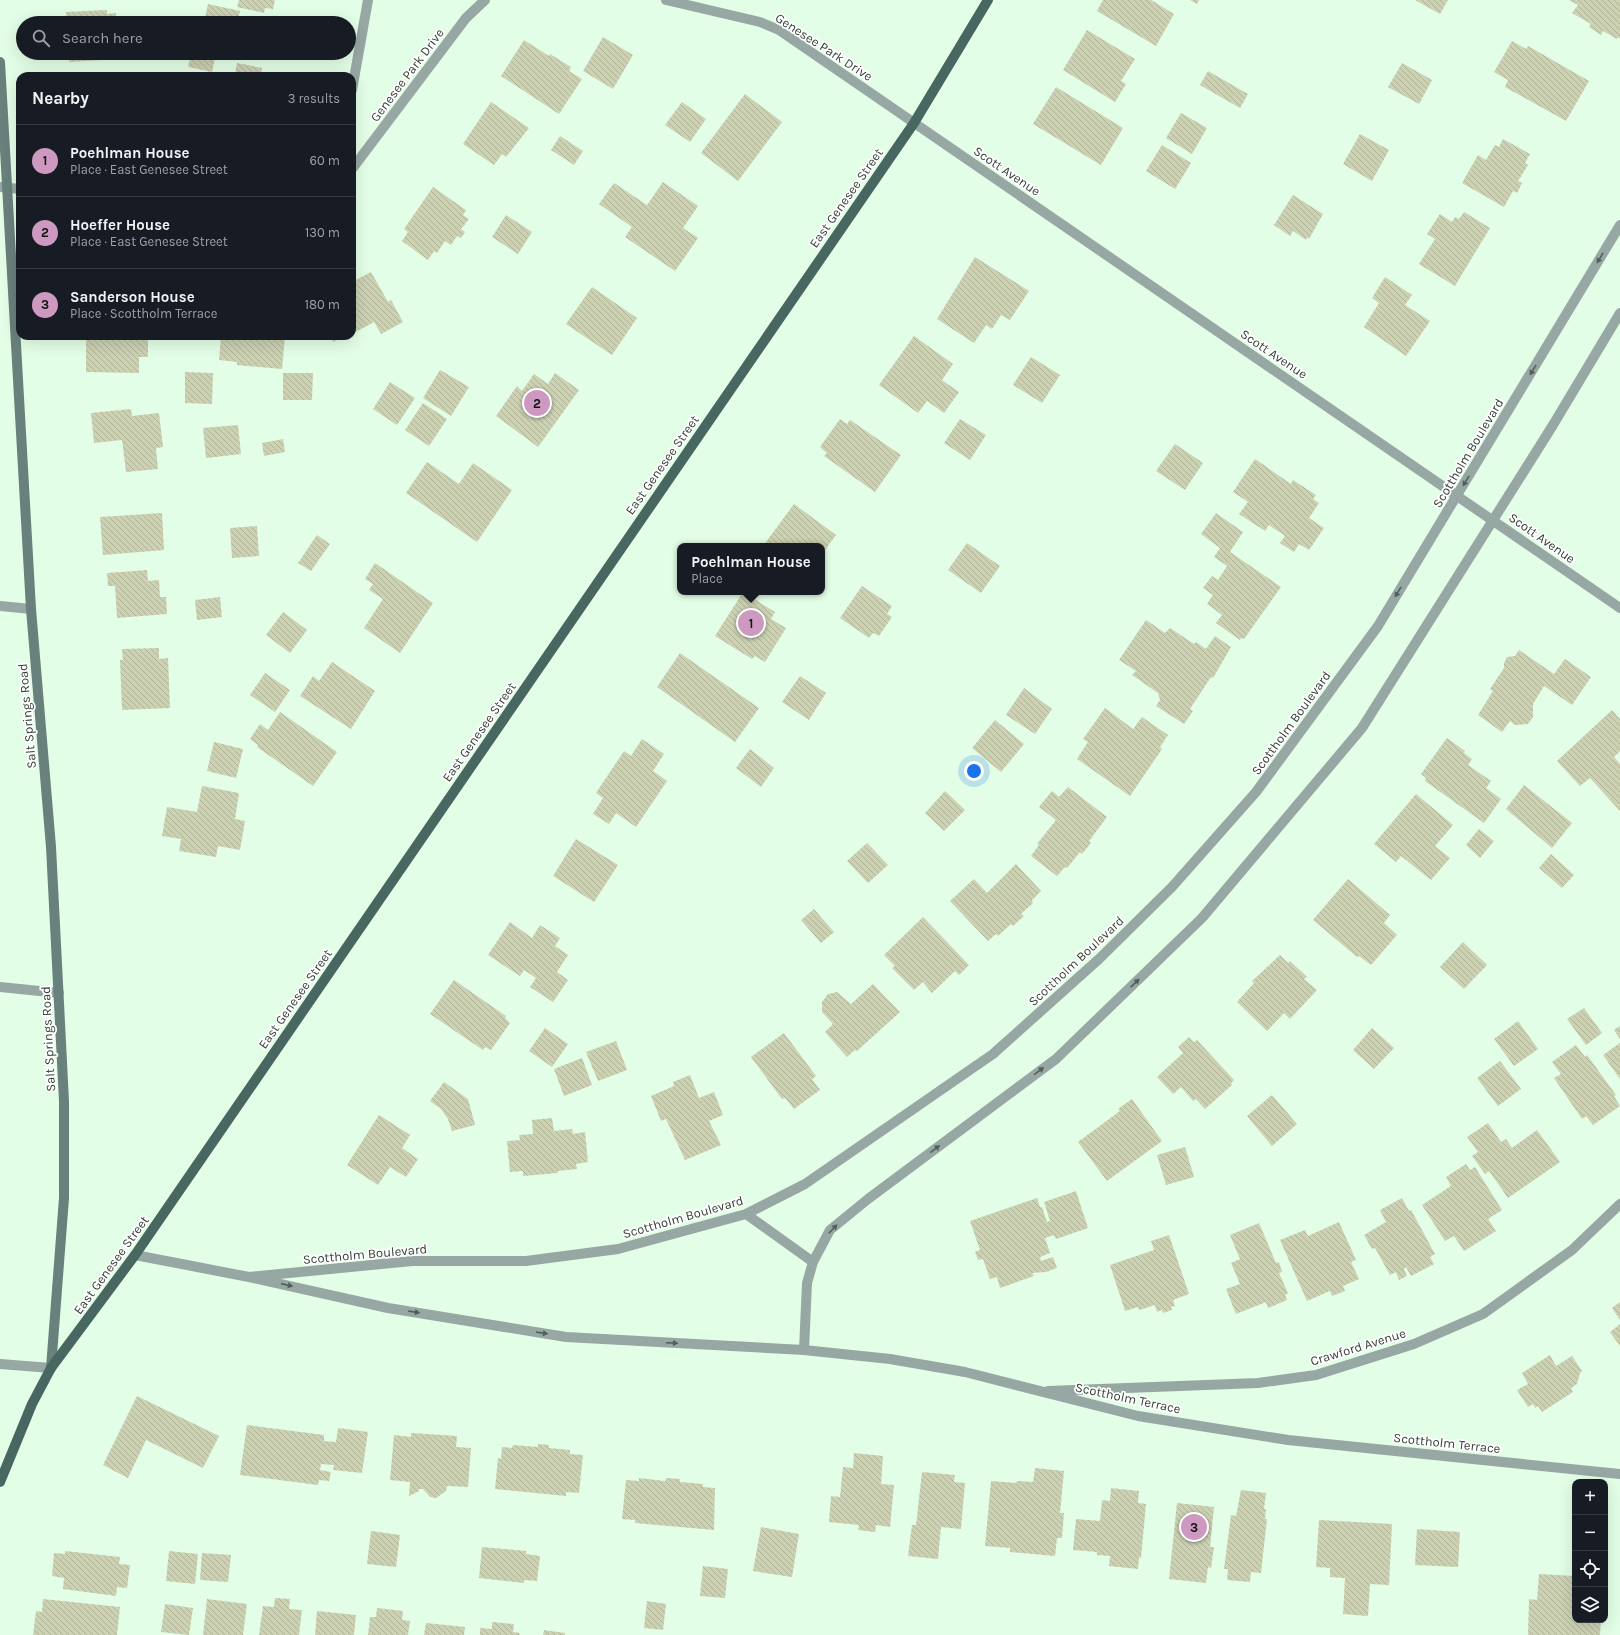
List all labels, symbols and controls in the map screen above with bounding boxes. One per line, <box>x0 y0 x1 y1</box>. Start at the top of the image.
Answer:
street label: Genesee Park Drive <box>773 10 876 84</box>
search box <box>16 16 356 60</box>
street label: Genesee Park Drive <box>367 25 447 125</box>
icon: search <box>30 27 52 49</box>
text: Search here <box>62 29 143 47</box>
text: Nearby <box>32 88 89 108</box>
text: 3 results <box>288 91 340 106</box>
street label: Scott Avenue <box>971 143 1044 199</box>
text: Poehlman House <box>70 144 190 162</box>
street label: East Genesee Street <box>806 145 886 251</box>
text: 1 <box>43 153 47 168</box>
text: 60 m <box>310 153 340 168</box>
text: Place · East Genesee Street <box>70 162 228 177</box>
text: Hoeffer House <box>70 216 170 234</box>
text: 2 <box>41 225 49 240</box>
text: 130 m <box>305 225 340 240</box>
text: Place · East Genesee Street <box>70 234 228 249</box>
one-way arrow <box>1596 253 1604 263</box>
text: Sanderson House <box>70 288 195 306</box>
text: 3 <box>41 297 49 312</box>
text: 180 m <box>305 297 340 312</box>
text: Place · Scottholm Terrace <box>70 306 217 321</box>
street label: Scott Avenue <box>1238 326 1311 382</box>
one-way arrow <box>1529 365 1537 375</box>
pin: 2 <box>524 388 550 418</box>
street label: Scottholm Boulevard <box>1429 396 1507 510</box>
street label: East Genesee Street <box>622 412 702 518</box>
one-way arrow <box>1462 476 1470 486</box>
street label: Scott Avenue <box>1506 510 1578 567</box>
popup <box>677 543 825 595</box>
text: Poehlman House <box>691 553 811 571</box>
text: Place <box>691 571 723 586</box>
one-way arrow <box>1395 586 1402 598</box>
pin: 1 <box>738 608 764 638</box>
street label: Salt Springs Road <box>15 663 39 769</box>
street label: Scottholm Boulevard <box>1248 668 1334 778</box>
street label: East Genesee Street <box>439 679 519 785</box>
your location <box>964 761 984 781</box>
street label: Scottholm Boulevard <box>1025 913 1127 1009</box>
street label: East Genesee Street <box>255 946 335 1052</box>
one-way arrow <box>1130 978 1140 988</box>
street label: Salt Springs Road <box>38 986 58 1092</box>
one-way arrow <box>1034 1067 1045 1075</box>
one-way arrow <box>930 1145 941 1153</box>
street label: Scottholm Boulevard <box>621 1193 745 1241</box>
street label: East Genesee Street <box>70 1213 152 1317</box>
one-way arrow <box>828 1224 838 1234</box>
street label: Scottholm Boulevard <box>302 1241 428 1267</box>
one-way arrow <box>280 1283 293 1289</box>
one-way arrow <box>408 1310 420 1316</box>
street label: Crawford Avenue <box>1308 1325 1408 1369</box>
one-way arrow <box>536 1330 548 1336</box>
one-way arrow <box>666 1339 678 1346</box>
street label: Scottholm Terrace <box>1074 1379 1182 1417</box>
street label: Scottholm Terrace <box>1393 1430 1502 1456</box>
map controls <box>1572 1479 1608 1623</box>
button: + <box>1572 1479 1608 1515</box>
pin: 3 <box>1181 1512 1207 1542</box>
button: − <box>1572 1515 1608 1551</box>
button: locate <box>1572 1551 1608 1587</box>
button: layers <box>1572 1587 1608 1623</box>

